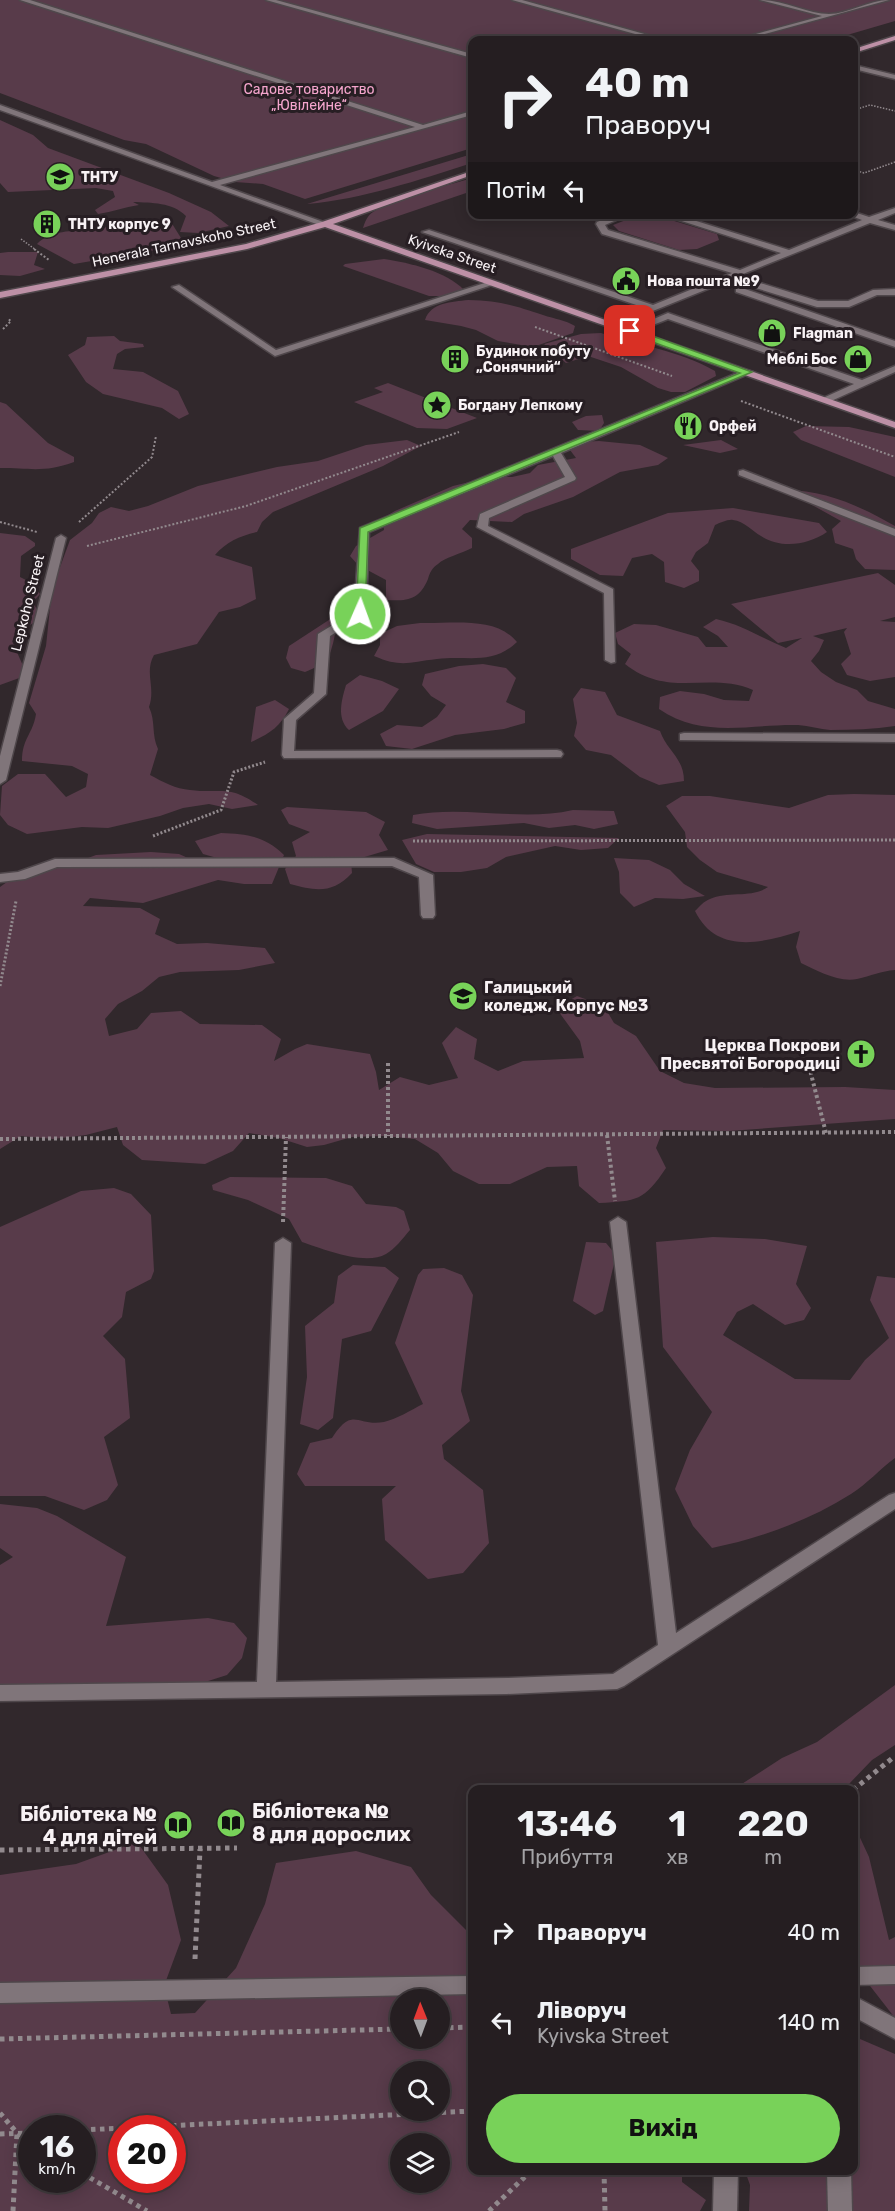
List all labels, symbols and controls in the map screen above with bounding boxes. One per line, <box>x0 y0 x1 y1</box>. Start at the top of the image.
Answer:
text: 40 m <box>585 58 690 108</box>
icon: right <box>486 60 564 138</box>
park label: Садове товариство „Ювілейне“ <box>243 81 375 114</box>
text: Праворуч <box>585 109 711 141</box>
school or university icon: ТНТУ <box>44 161 76 193</box>
place label: ТНТУ <box>81 169 119 186</box>
icon: left <box>558 174 591 207</box>
text: Потім <box>486 177 546 204</box>
building icon: ТНТУ корпус 9 <box>31 208 63 240</box>
street label: Henerala Tarnavskoho Street <box>91 215 278 271</box>
place label: ТНТУ корпус 9 <box>68 216 171 233</box>
street label: Kyivska Street <box>406 231 499 277</box>
public building icon: Нова пошта №9 <box>610 265 642 297</box>
place label: Нова пошта №9 <box>647 273 760 290</box>
pin <box>604 305 655 356</box>
icon: arrive <box>613 314 646 347</box>
shop icon: Flagman <box>756 317 788 349</box>
place label: Flagman <box>793 325 853 342</box>
building icon: Будинок побуту „Сонячний“ <box>439 343 471 375</box>
place label: Будинок побуту „Сонячний“ <box>476 343 592 376</box>
shop icon: Меблі Бос <box>842 343 874 375</box>
place label: Меблі Бос <box>767 351 837 368</box>
place icon: Богдану Лепкому <box>421 389 453 421</box>
place label: Богдану Лепкому <box>458 397 584 414</box>
restaurant icon: Орфей <box>672 410 704 442</box>
place label: Орфей <box>709 418 756 435</box>
street label: Lepkoho Street <box>8 552 48 653</box>
position arrow <box>328 582 392 646</box>
place label: Галицький коледж, Корпус №3 <box>484 978 648 1015</box>
school or university icon: Галицький коледж, Корпус №3 <box>447 980 479 1012</box>
place label: Церква Покрови Пресвятої Богородиці <box>660 1036 840 1073</box>
church icon: Церква Покрови Пресвятої Богородиці <box>845 1038 877 1070</box>
place label: Бібліотека № 8 для дорослих <box>252 1799 411 1846</box>
place label: Бібліотека № 4 для дітей <box>20 1802 157 1849</box>
text: 13:46 <box>517 1802 617 1845</box>
text: 1 <box>668 1802 686 1845</box>
text: 220 <box>738 1802 809 1845</box>
library icon: Бібліотека № 8 для дорослих <box>215 1807 247 1839</box>
library icon: Бібліотека № 4 для дітей <box>162 1809 194 1841</box>
text: Прибуття <box>521 1845 613 1869</box>
text: хв <box>666 1845 688 1869</box>
text: m <box>764 1845 782 1869</box>
icon: right <box>486 1916 519 1949</box>
text: Праворуч <box>537 1919 647 1946</box>
text: 40 m <box>787 1919 840 1946</box>
north arrow <box>390 1989 450 2049</box>
map controls <box>390 1989 450 2193</box>
text: Ліворуч <box>537 1997 627 2024</box>
icon: left <box>486 2006 519 2039</box>
text: 140 m <box>778 2009 840 2036</box>
text: Kyivska Street <box>537 2024 669 2048</box>
button: search <box>390 2061 450 2121</box>
button: Вихід <box>486 2094 840 2163</box>
speed limit sign: 20 <box>108 2115 186 2193</box>
text: 16 <box>40 2129 74 2165</box>
button: layers <box>390 2133 450 2193</box>
text: km/h <box>38 2160 76 2178</box>

